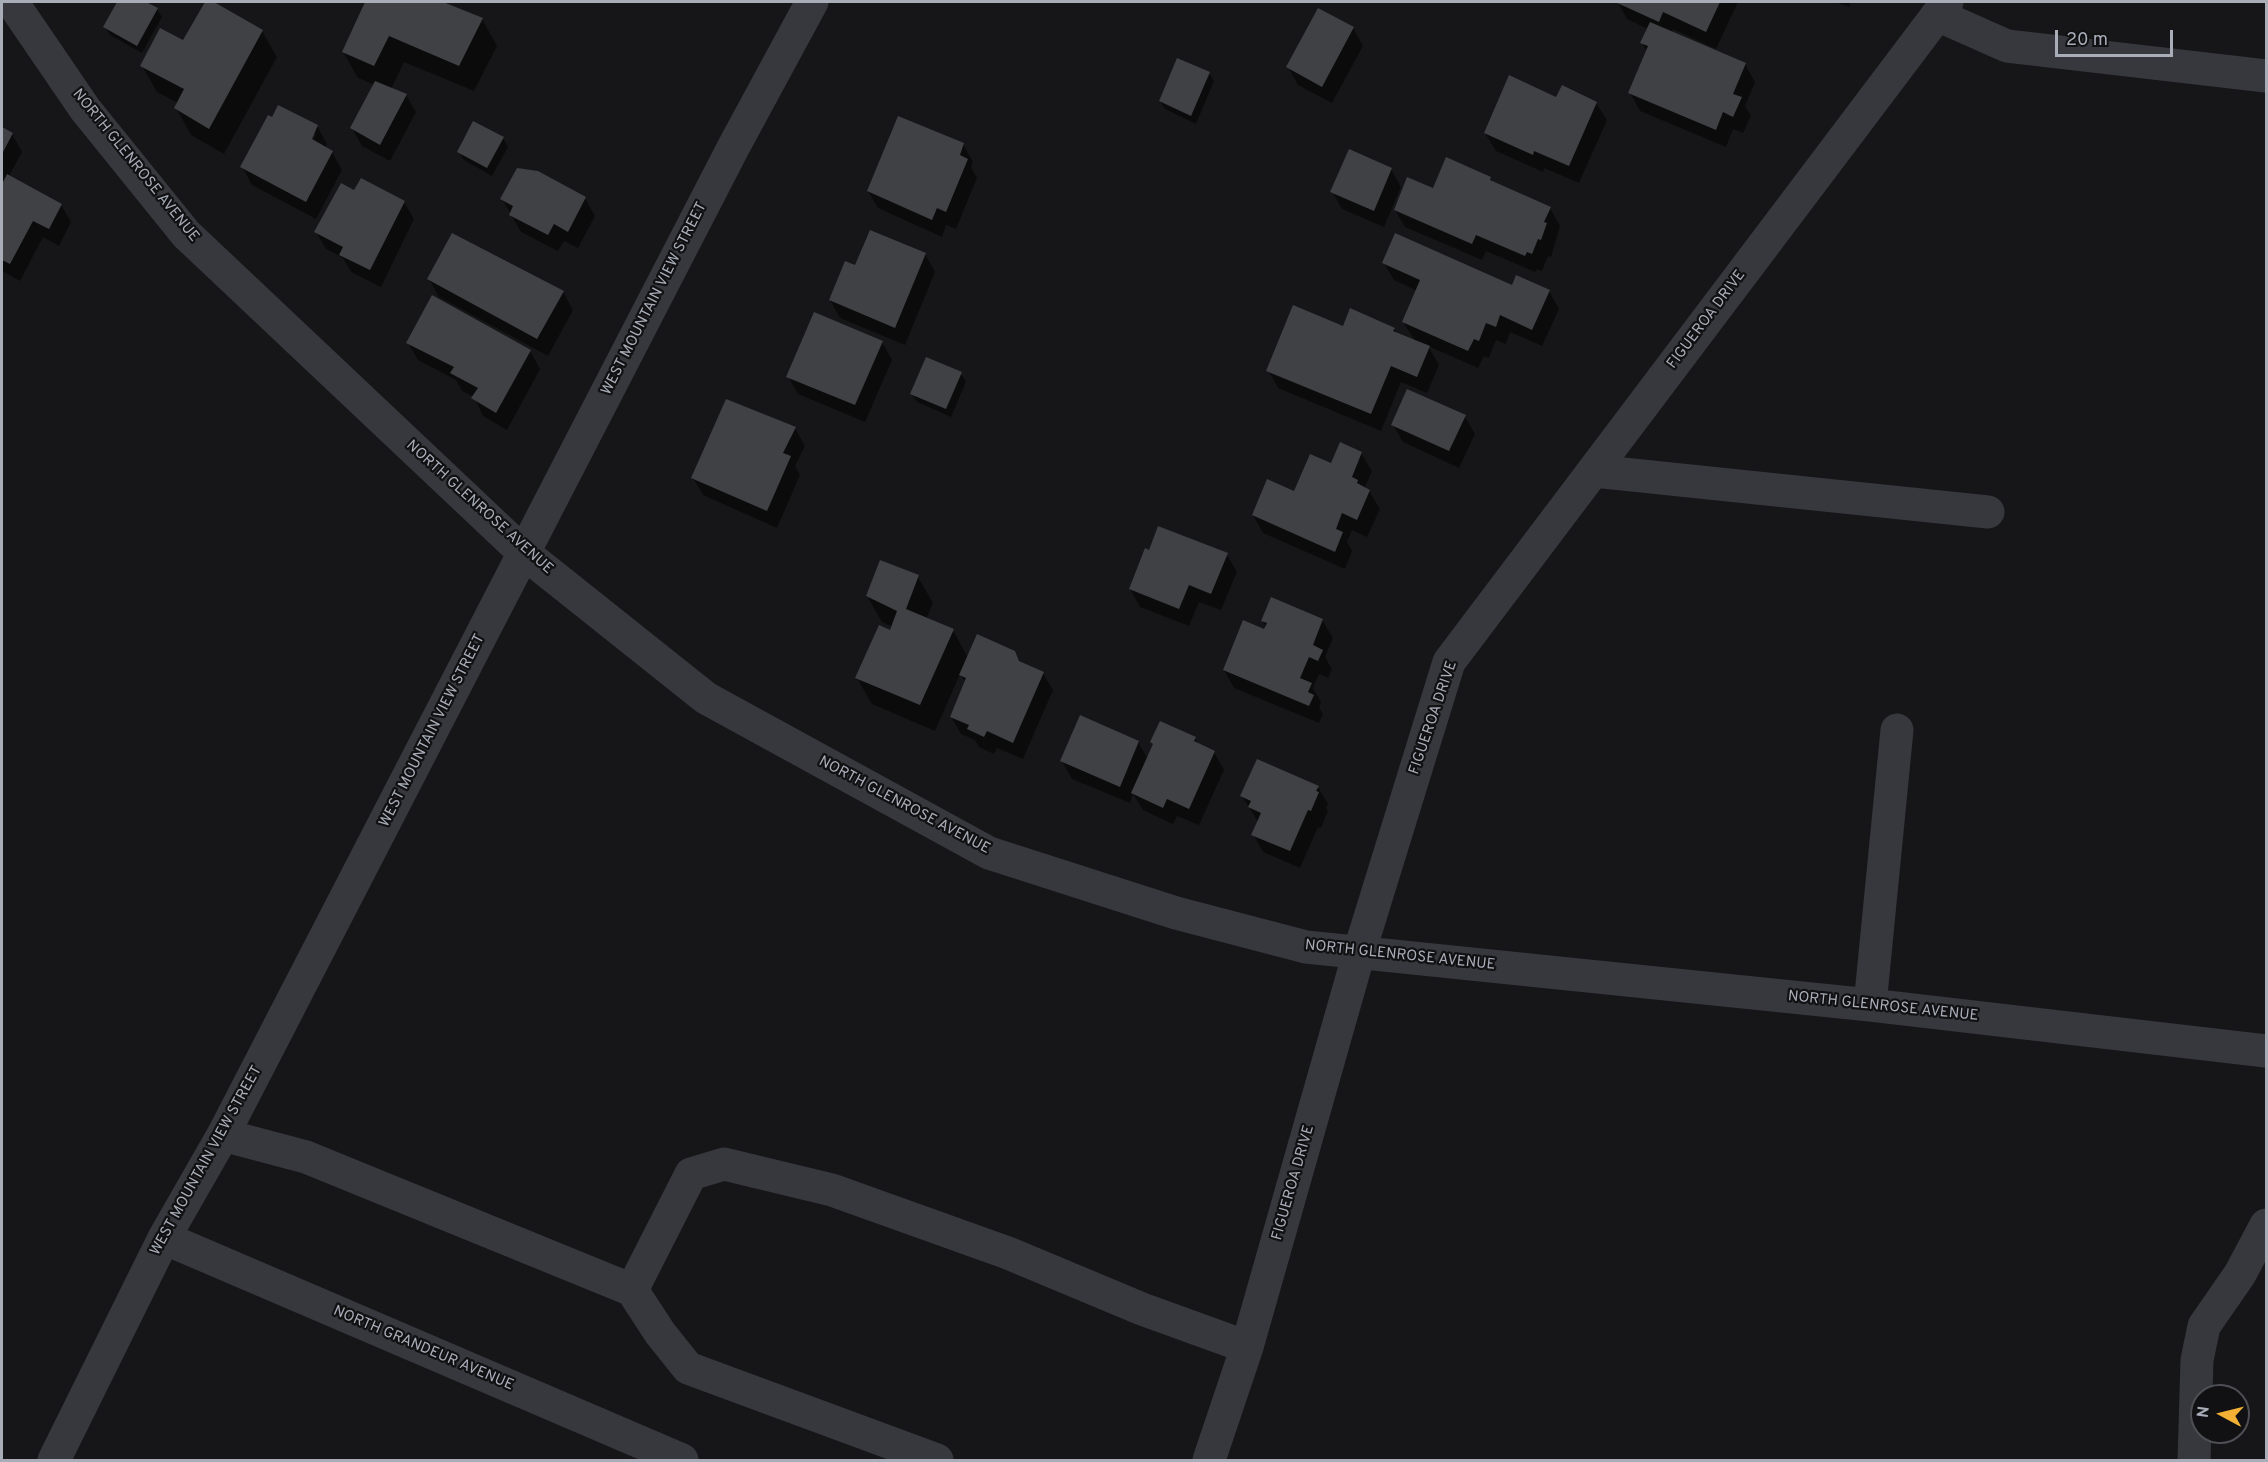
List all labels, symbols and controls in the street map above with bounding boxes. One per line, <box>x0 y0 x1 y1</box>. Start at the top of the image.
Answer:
scale bar <box>2058 18 2176 56</box>
text: 20 m <box>2066 29 2108 52</box>
street label: NORTH GLENROSE AVENUE <box>68 86 202 246</box>
street label: WEST MOUNTAIN VIEW STREET <box>598 199 712 399</box>
street label: FIGUEROA DRIVE <box>1664 267 1750 373</box>
street label: NORTH GLENROSE AVENUE <box>402 437 556 579</box>
street label: WEST MOUNTAIN VIEW STREET <box>376 631 490 831</box>
street label: FIGUEROA DRIVE <box>1406 659 1462 777</box>
street label: NORTH GLENROSE AVENUE <box>815 753 993 859</box>
street label: NORTH GLENROSE AVENUE <box>1304 937 1496 975</box>
street label: NORTH GLENROSE AVENUE <box>1787 988 1979 1026</box>
street label: WEST MOUNTAIN VIEW STREET <box>147 1063 267 1259</box>
street label: FIGUEROA DRIVE <box>1269 1123 1319 1243</box>
street label: NORTH GRANDEUR AVENUE <box>330 1303 516 1395</box>
north arrow <box>2190 1384 2250 1444</box>
text: N <box>2193 1405 2215 1419</box>

